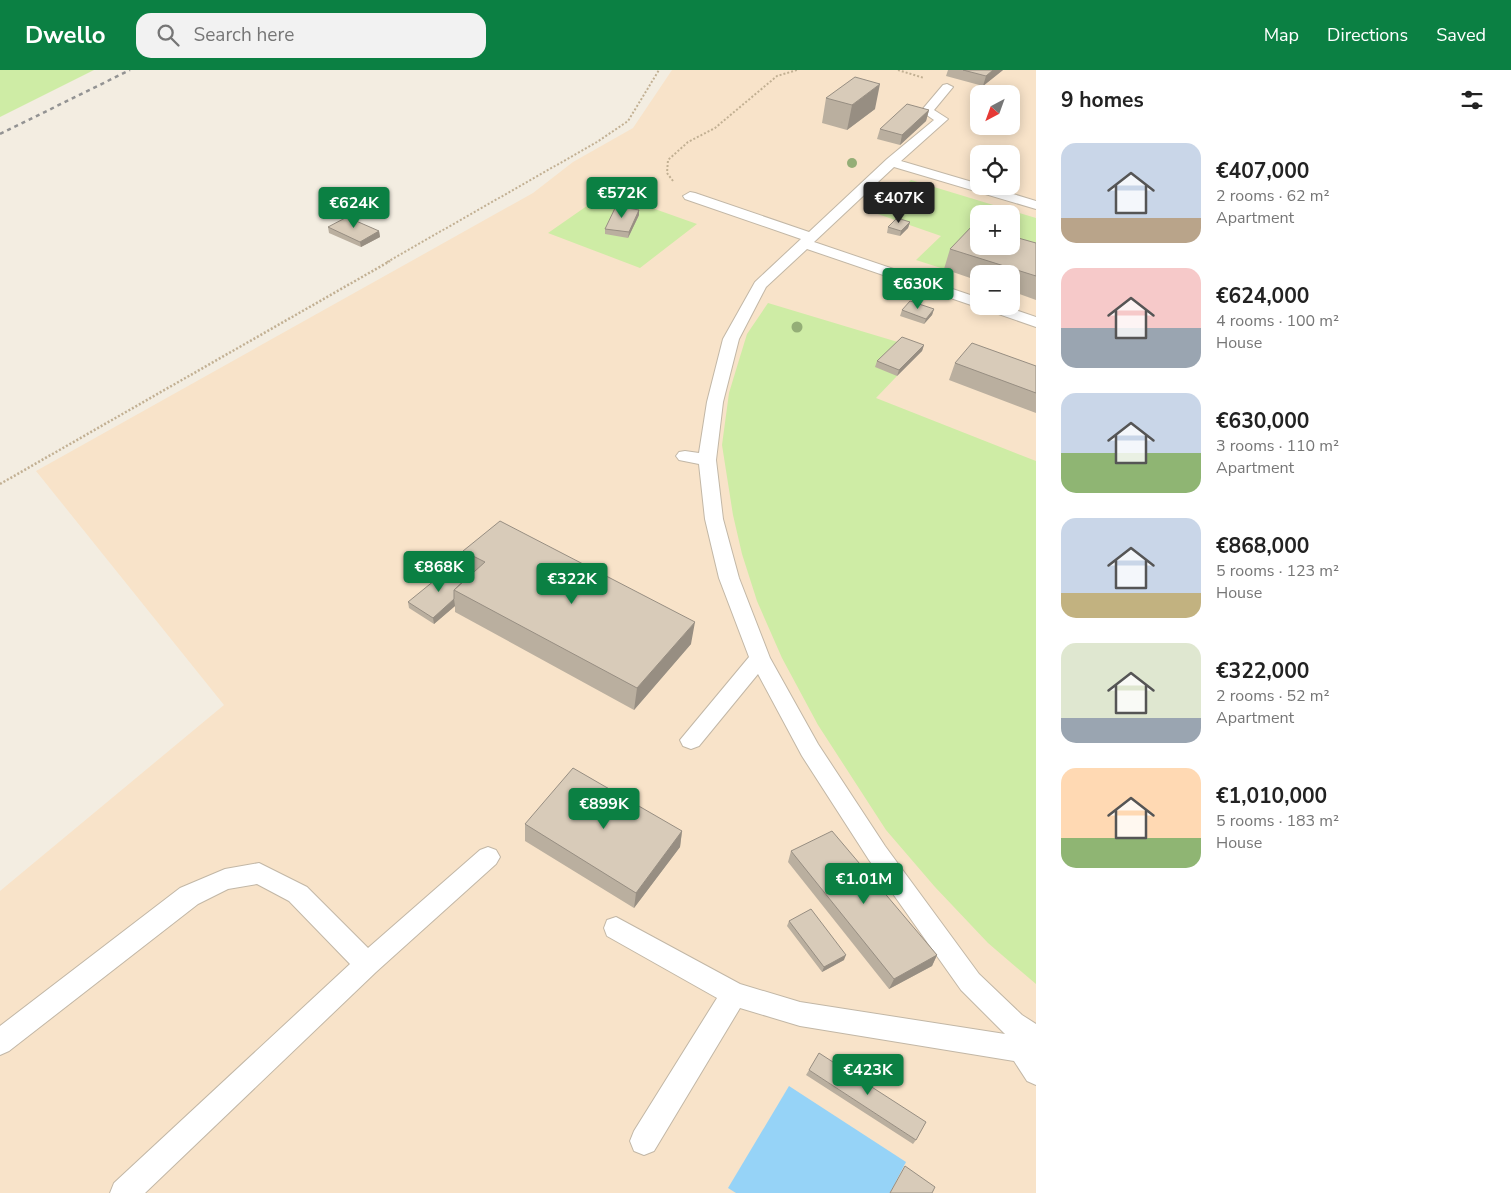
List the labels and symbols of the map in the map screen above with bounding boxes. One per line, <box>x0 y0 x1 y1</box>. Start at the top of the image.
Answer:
north arrow <box>970 85 1020 135</box>
pin: €572K <box>587 176 657 219</box>
pin: €407K <box>864 182 934 224</box>
pin: €624K <box>319 186 389 229</box>
pin: €630K <box>883 268 953 310</box>
pin: €868K <box>404 550 474 593</box>
pin: €322K <box>537 562 607 605</box>
pin: €899K <box>569 788 639 830</box>
pin: €1.01M <box>823 862 905 905</box>
pin: €423K <box>833 1054 903 1096</box>

